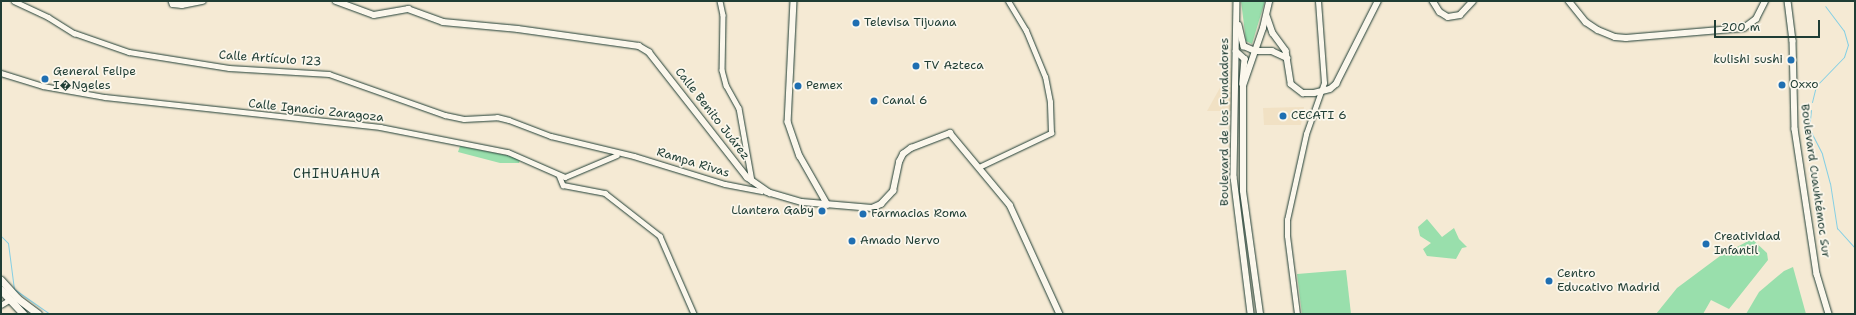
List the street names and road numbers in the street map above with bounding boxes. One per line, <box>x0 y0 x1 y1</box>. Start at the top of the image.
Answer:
street label: Boulevard de los Fundadores <box>1218 38 1232 206</box>
street label: Calle Artículo 123 <box>218 48 322 70</box>
street label: Calle Benito Juárez <box>672 65 752 163</box>
street label: Calle Ignacio Zaragoza <box>248 97 384 125</box>
street label: Boulevard Cuauhtémoc Sur <box>1797 103 1833 259</box>
street label: Rampa Rivas <box>655 145 731 181</box>

